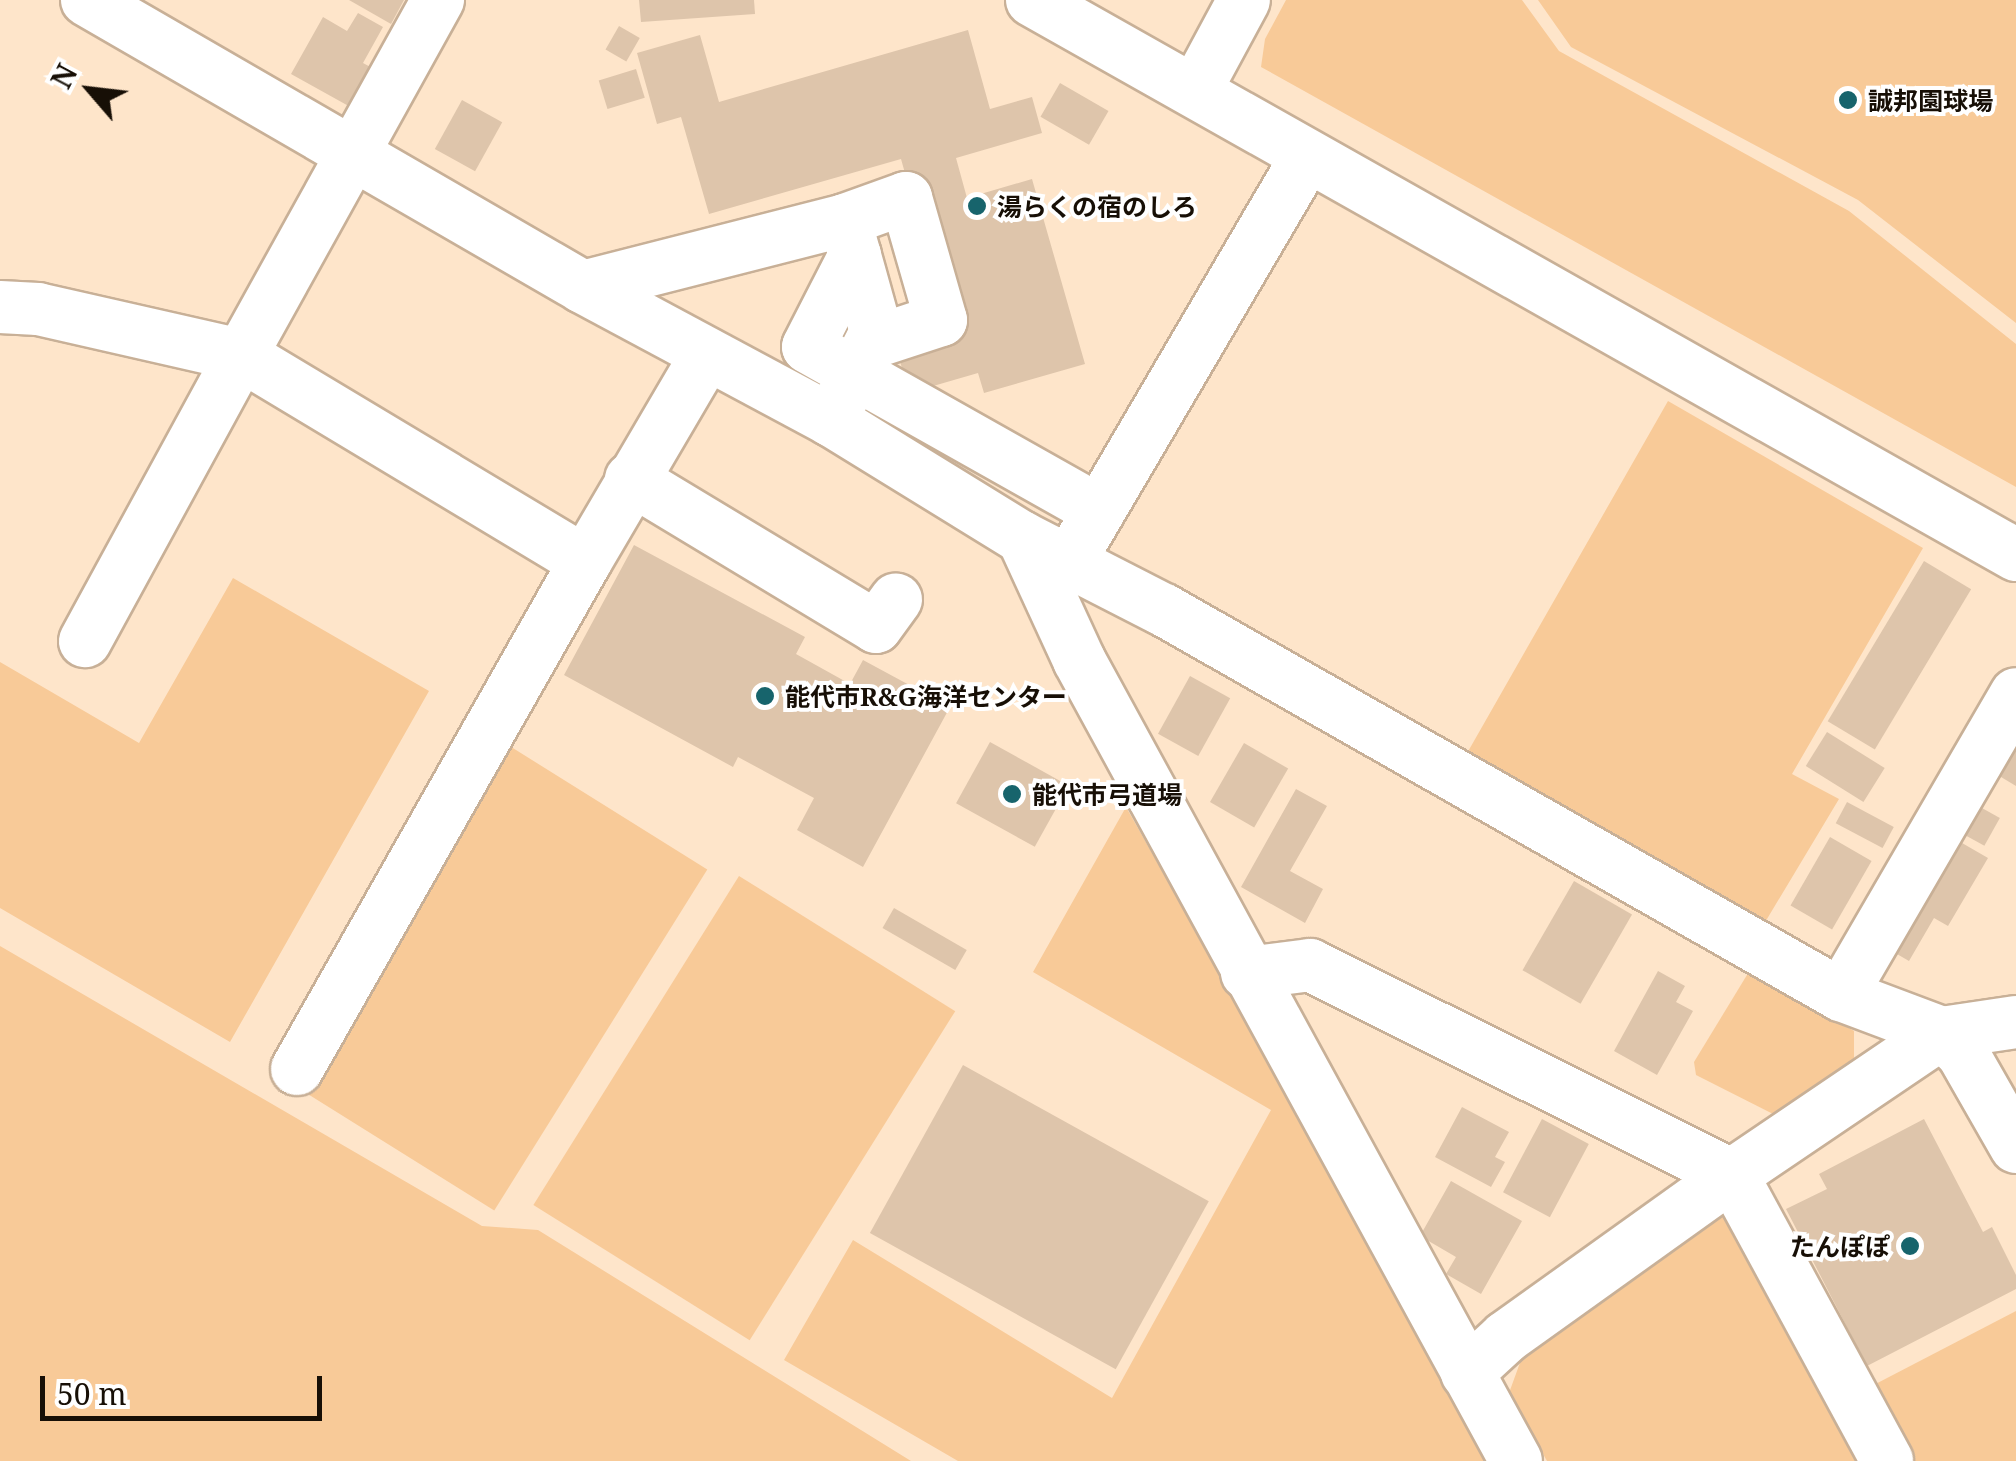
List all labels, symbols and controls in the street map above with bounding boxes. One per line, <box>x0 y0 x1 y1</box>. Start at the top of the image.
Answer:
north arrow <box>40 40 140 140</box>
text: N <box>42 57 85 95</box>
place label: 誠邦園球場 <box>1868 85 1993 115</box>
marker: 誠邦園球場 <box>1837 89 1859 111</box>
place label: 湯らくの宿のしろ <box>997 191 1197 221</box>
marker: 湯らくの宿のしろ <box>966 195 988 217</box>
place label: 能代市R&G海洋センター <box>785 681 1067 711</box>
marker: 能代市R&G海洋センター <box>754 685 776 707</box>
place label: 能代市弓道場 <box>1032 779 1182 809</box>
marker: 能代市弓道場 <box>1001 783 1023 805</box>
place label: たんぽぽ <box>1790 1231 1890 1261</box>
marker: たんぽぽ <box>1899 1235 1921 1257</box>
scale bar <box>45 1356 328 1418</box>
text: 50 m <box>57 1373 127 1414</box>

